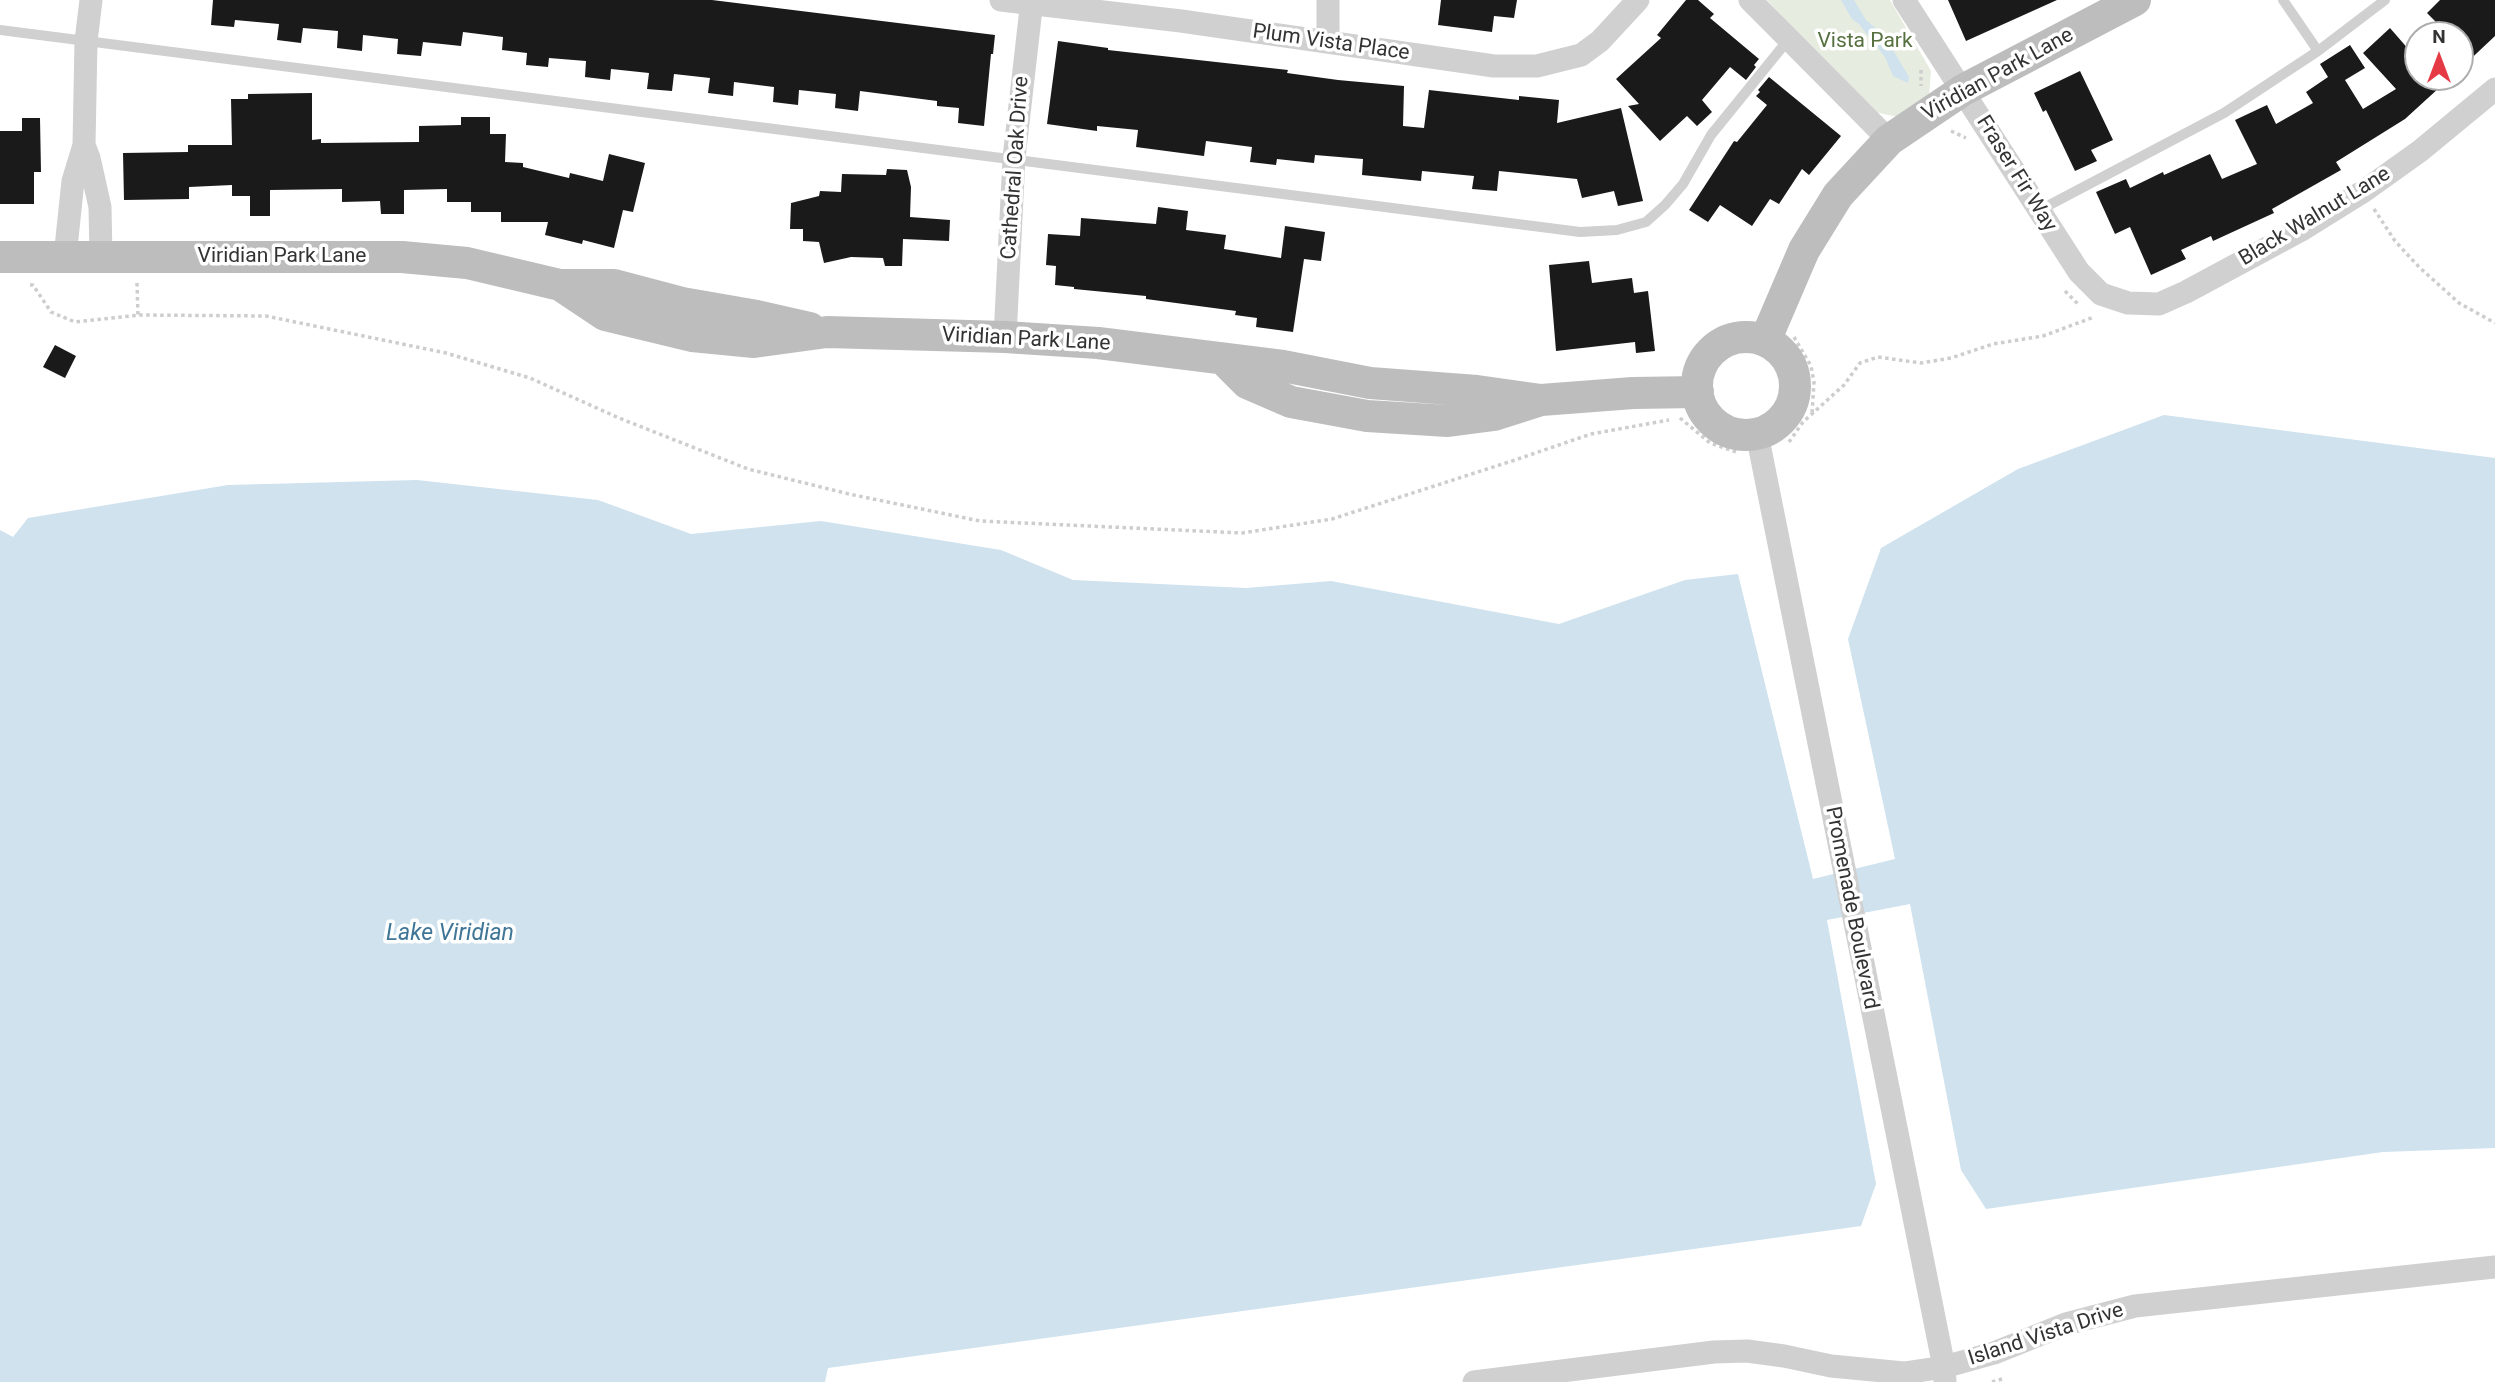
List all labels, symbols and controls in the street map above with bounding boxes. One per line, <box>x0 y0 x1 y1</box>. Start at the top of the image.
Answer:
street label: Plum Vista Place <box>1251 20 1411 66</box>
north arrow <box>2404 21 2474 91</box>
street label: Viridian Park Lane <box>1918 23 2078 127</box>
text: N <box>2432 25 2446 48</box>
park label: Vista Park <box>1817 29 1913 55</box>
street label: Cathedral Oak Drive <box>997 75 1035 261</box>
street label: Fraser Fir Way <box>1970 111 2062 237</box>
street label: Black Walnut Lane <box>2235 162 2395 272</box>
street label: Viridian Park Lane <box>198 244 366 270</box>
street label: Viridian Park Lane <box>941 323 1111 357</box>
street label: Promenade Boulevard <box>1819 805 1883 1011</box>
water label: Lake Viridian <box>386 920 514 948</box>
street label: Island Vista Drive <box>1965 1298 2127 1372</box>

